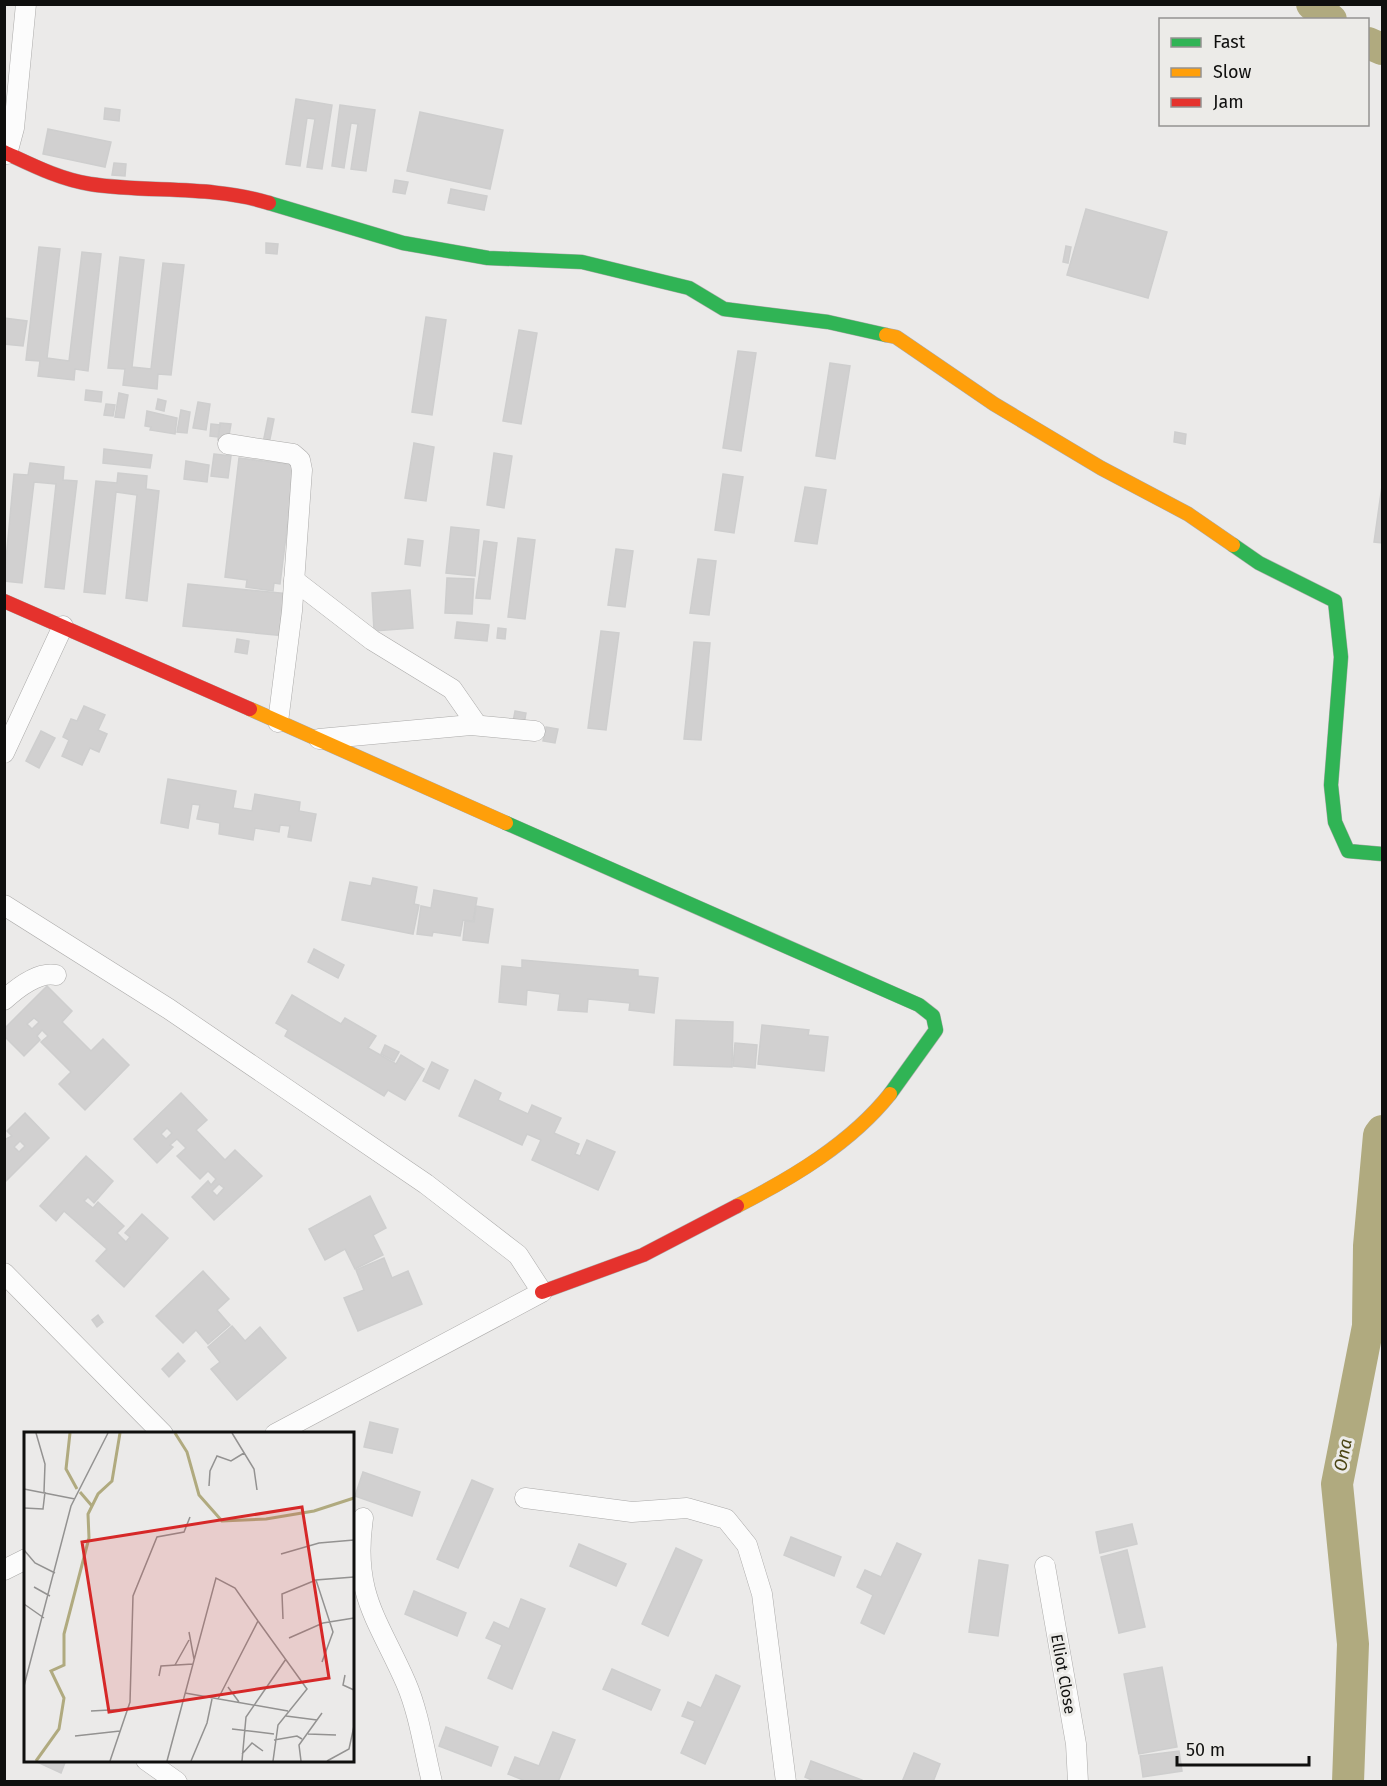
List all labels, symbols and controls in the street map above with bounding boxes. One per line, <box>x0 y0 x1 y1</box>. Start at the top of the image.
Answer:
legend <box>1159 18 1369 126</box>
text: Fast <box>1213 31 1246 53</box>
text: Slow <box>1213 61 1252 83</box>
text: Jam <box>1213 91 1244 113</box>
inset map <box>24 1432 354 1762</box>
water label: Ona <box>1329 1437 1357 1473</box>
street label: Elliot Close <box>1047 1633 1080 1715</box>
scale bar <box>1177 1729 1309 1767</box>
text: 50 m <box>1186 1739 1225 1761</box>

